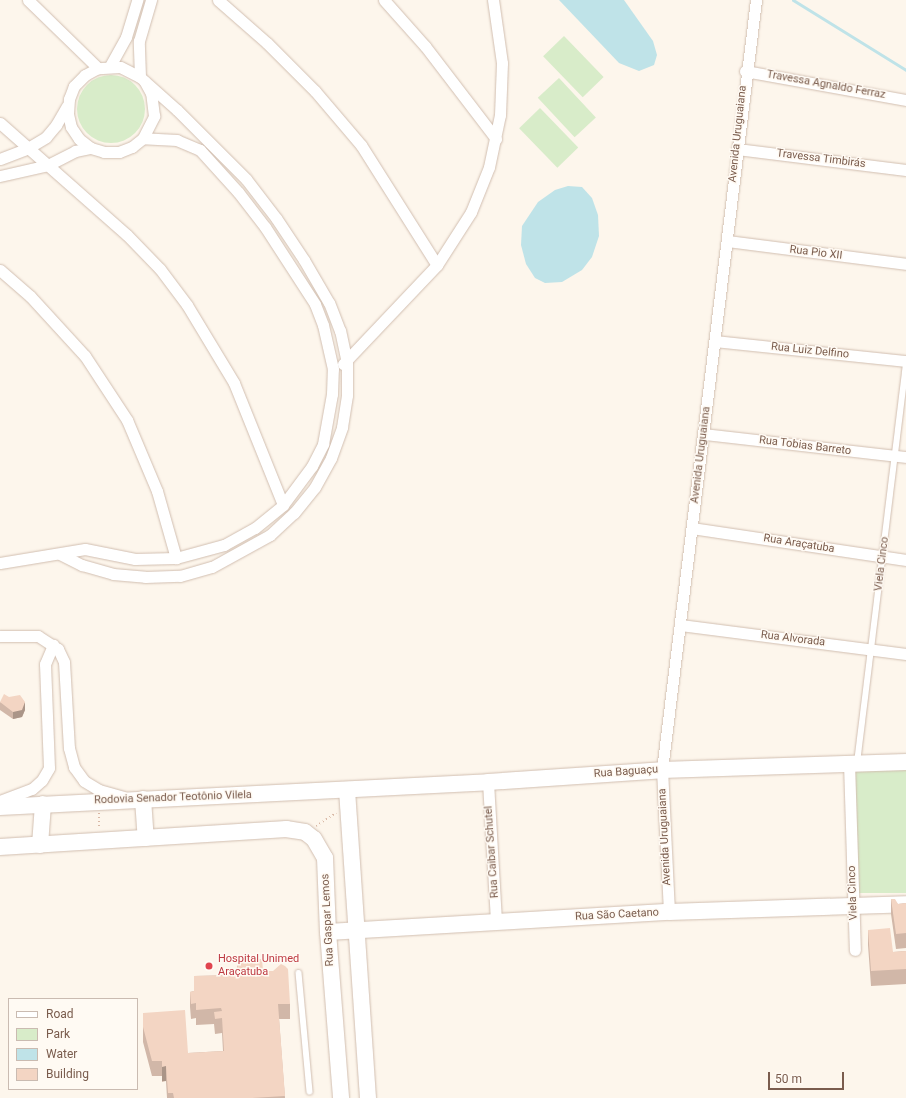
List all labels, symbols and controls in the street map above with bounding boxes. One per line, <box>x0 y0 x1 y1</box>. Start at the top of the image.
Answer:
street label: Travessa Agnaldo Ferraz <box>766 68 886 102</box>
street label: Avenida Uruguaiana <box>726 85 750 183</box>
street label: Travessa Timbirás <box>776 147 866 171</box>
street label: Rua Pio XII <box>789 243 843 263</box>
street label: Rua Luiz Delfino <box>770 340 850 362</box>
street label: Avenida Uruguaiana <box>689 406 713 504</box>
street label: Rua Tobias Barreto <box>758 434 852 458</box>
street label: Rua Araçatuba <box>763 532 835 556</box>
street label: Viela Cinco <box>872 536 892 592</box>
street label: Rua Alvorada <box>760 629 826 649</box>
street label: Rua Baguaçu <box>593 763 659 781</box>
street label: Avenida Uruguaiana <box>656 788 674 886</box>
street label: Rodovia Senador Teotônio Vilela <box>94 789 252 807</box>
street label: Rua Caibar Schutel <box>482 805 502 899</box>
street label: Viela Cinco <box>845 865 861 921</box>
street label: Rua Gaspar Lemos <box>319 873 337 967</box>
street label: Rua São Caetano <box>575 906 659 924</box>
place label: Hospital Unimed Araçatuba <box>218 953 299 979</box>
marker: Hospital Unimed Araçatuba <box>203 960 215 972</box>
legend <box>8 998 138 1090</box>
text: Road <box>46 1007 74 1021</box>
text: Park <box>46 1027 70 1041</box>
text: Water <box>46 1047 77 1061</box>
scale bar <box>770 1064 846 1090</box>
text: Building <box>46 1067 89 1081</box>
text: 50 m <box>775 1072 802 1086</box>

